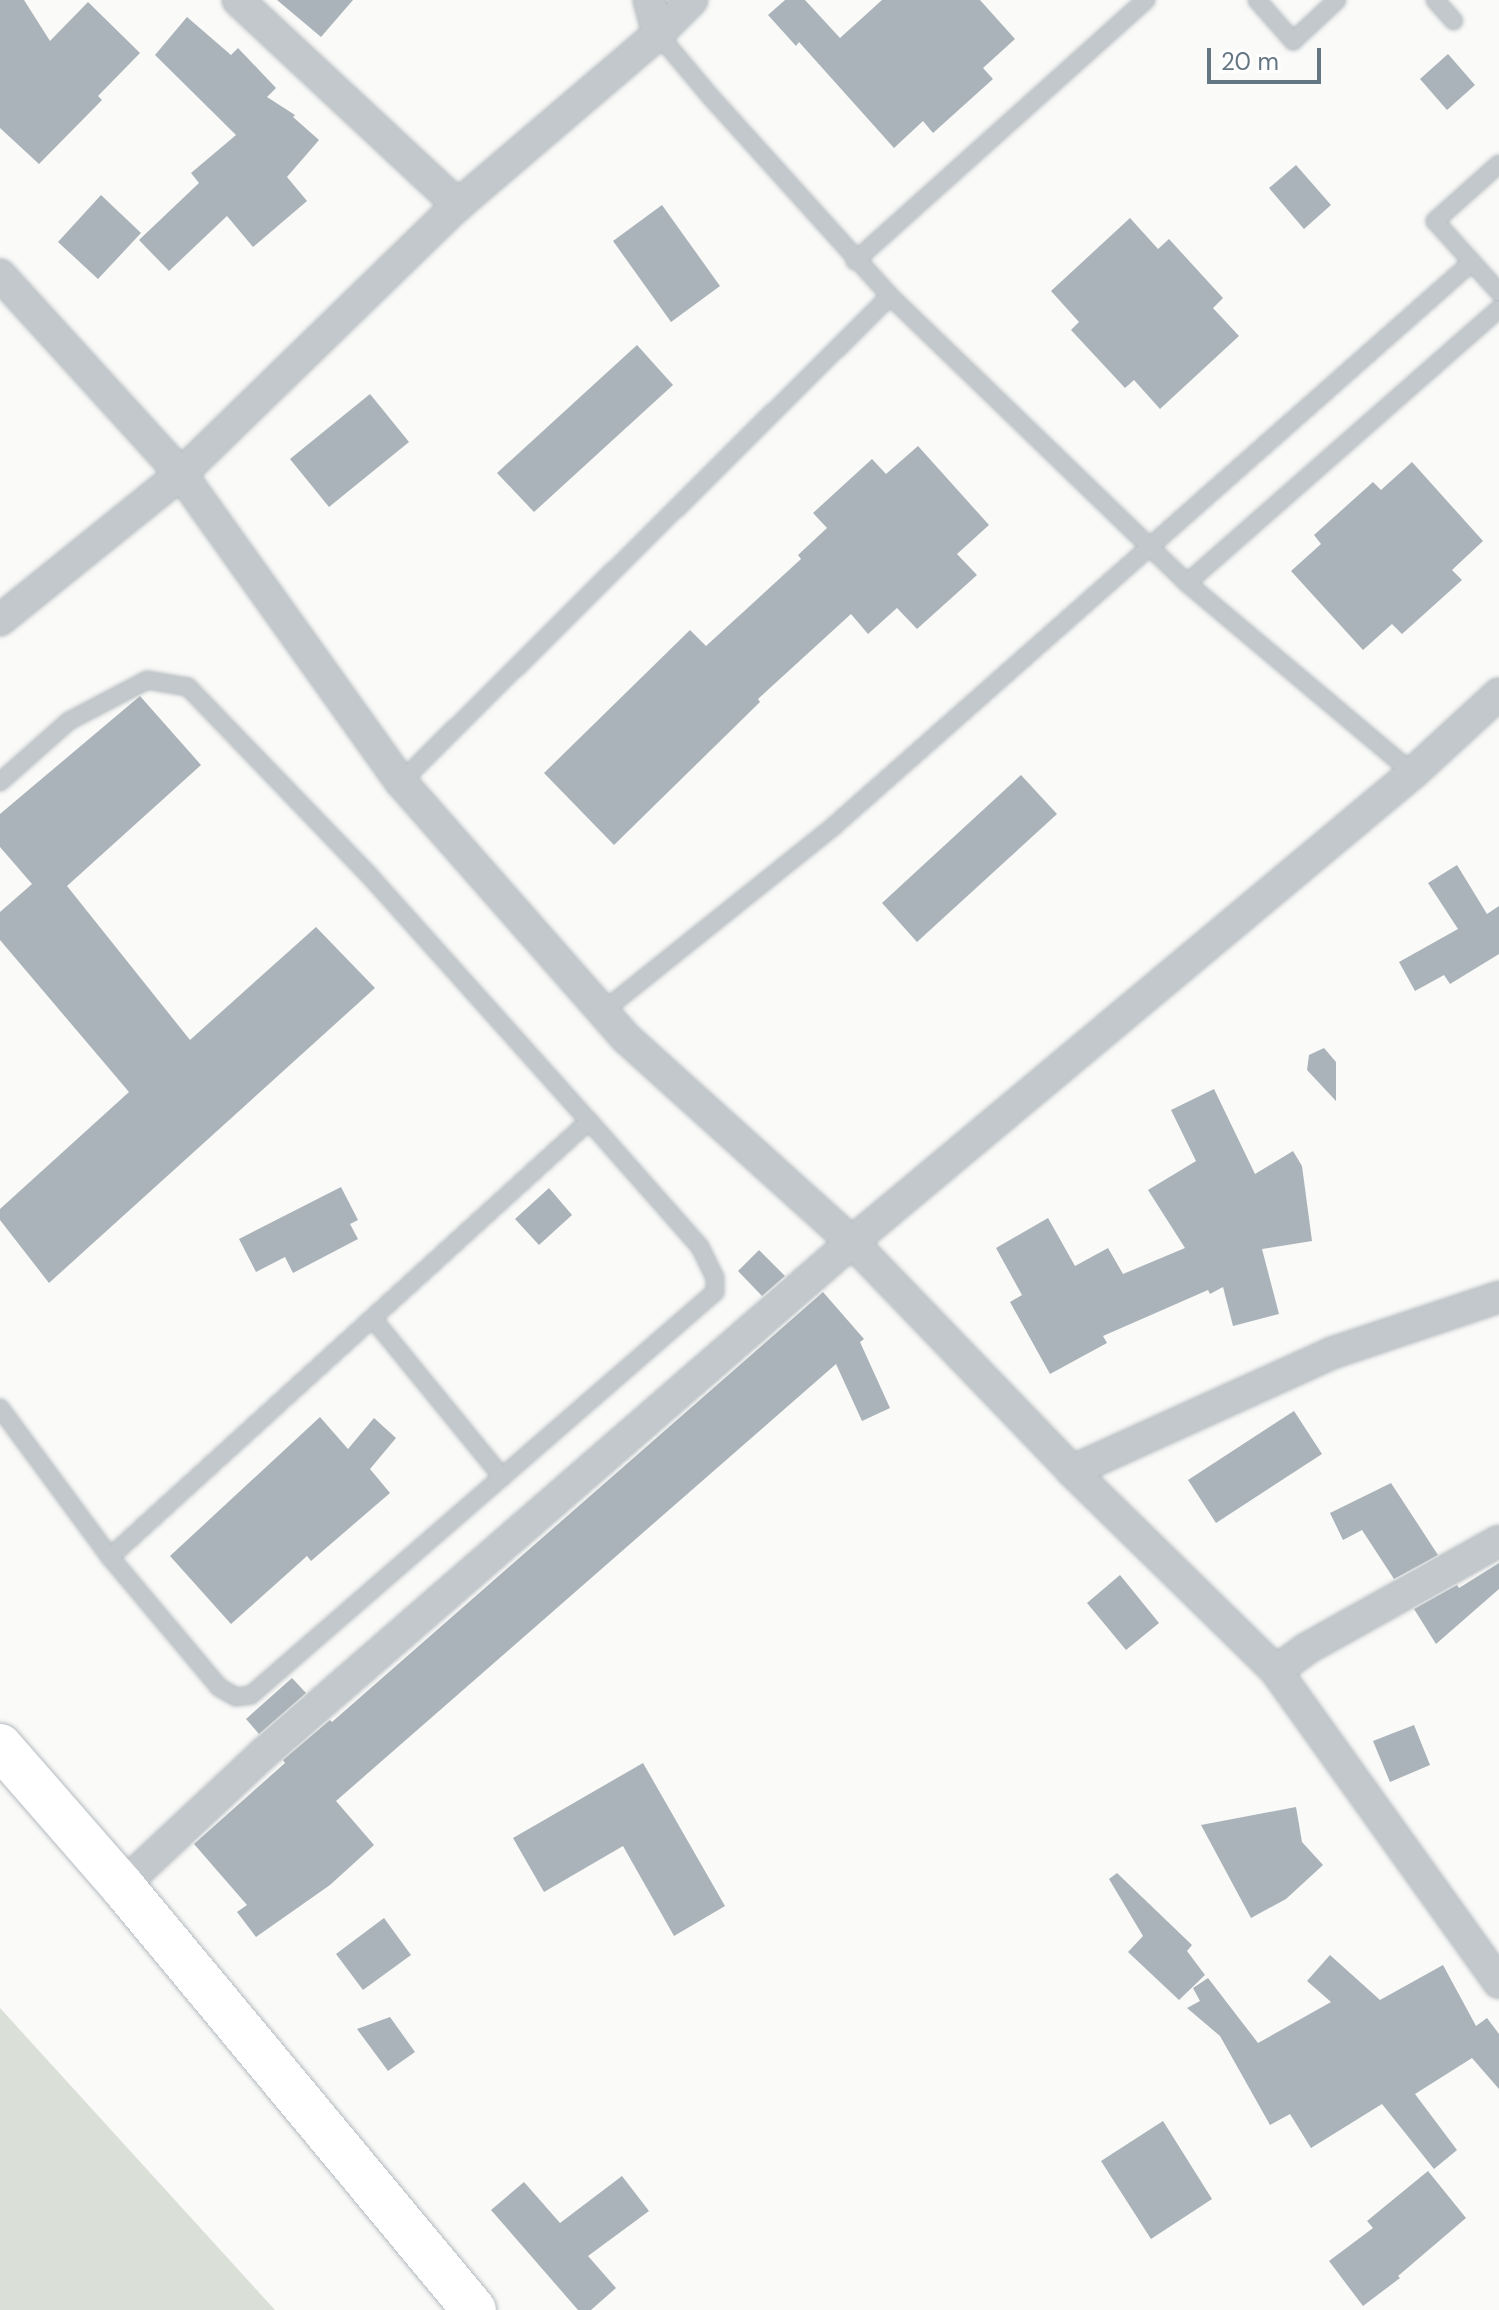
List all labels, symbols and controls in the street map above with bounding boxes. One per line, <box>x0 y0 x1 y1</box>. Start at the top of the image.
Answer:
scale bar <box>1211 32 1325 82</box>
text: 20 m <box>1221 46 1279 77</box>

